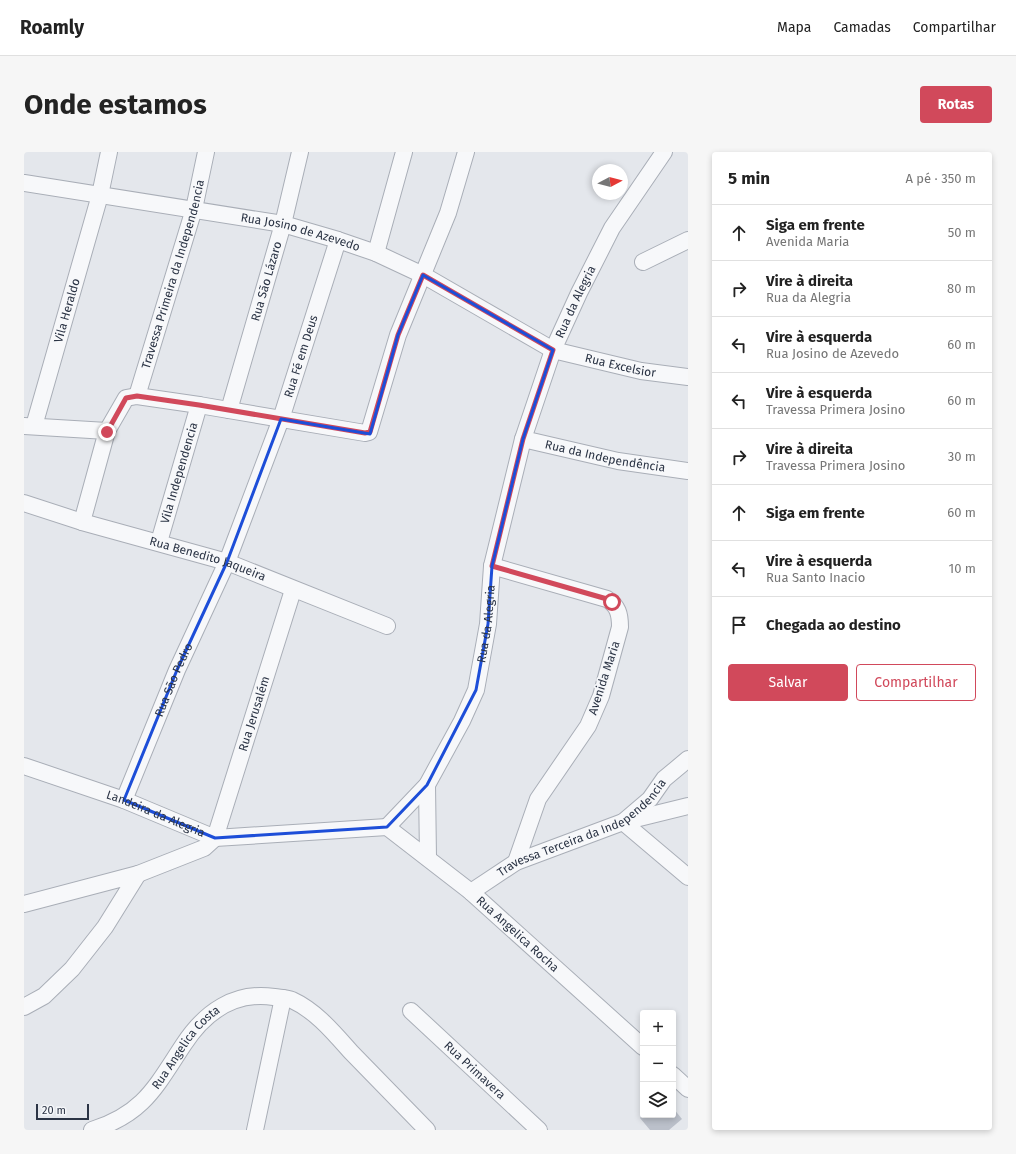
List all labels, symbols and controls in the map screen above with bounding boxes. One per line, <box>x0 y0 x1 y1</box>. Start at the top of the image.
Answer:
text: Roamly <box>20 16 84 39</box>
text: Mapa <box>777 19 811 36</box>
text: Camadas <box>833 19 891 36</box>
text: Compartilhar <box>913 19 996 36</box>
button: Rotas <box>920 86 992 123</box>
text: Onde estamos <box>24 88 207 121</box>
north arrow <box>592 164 628 200</box>
text: 5 min <box>728 168 770 189</box>
text: A pé · 350 m <box>905 171 976 186</box>
street label: Travessa Primeira da Independencia <box>139 178 207 371</box>
street label: Rua Josino de Azevedo <box>240 210 362 254</box>
text: Siga em frente <box>766 216 865 234</box>
icon: ahead <box>728 222 750 244</box>
text: 50 m <box>948 225 976 240</box>
text: Avenida Maria <box>766 234 849 249</box>
street label: Rua São Lázaro <box>248 240 285 323</box>
street label: Rua da Alegria <box>552 263 599 340</box>
text: Vire à direita <box>766 272 853 290</box>
street label: Vila Heraldo <box>51 277 83 344</box>
icon: right <box>728 278 750 300</box>
text: 80 m <box>947 281 976 296</box>
text: Rua da Alegria <box>766 290 851 305</box>
street label: Rua Fé em Deus <box>281 313 321 399</box>
text: Vire à esquerda <box>766 328 872 346</box>
icon: left <box>728 334 750 356</box>
text: 60 m <box>947 337 976 352</box>
text: Rua Josino de Azevedo <box>766 346 899 361</box>
street label: Rua Excelsior <box>584 351 657 380</box>
text: Vire à esquerda <box>766 384 872 402</box>
icon: left <box>728 390 750 412</box>
text: 60 m <box>947 393 976 408</box>
text: Travessa Primera Josino <box>766 402 905 417</box>
street label: Vila Independencia <box>158 421 201 525</box>
route end <box>98 423 116 441</box>
street label: Rua da Independência <box>544 437 666 475</box>
text: Vire à direita <box>766 440 853 458</box>
icon: right <box>728 446 750 468</box>
text: 30 m <box>948 449 976 464</box>
text: Travessa Primera Josino <box>766 458 905 473</box>
icon: ahead <box>728 502 750 524</box>
text: Siga em frente <box>766 504 865 522</box>
text: 60 m <box>947 505 976 520</box>
street label: Rua Benedito Jaqueira <box>148 534 268 584</box>
text: Vire à esquerda <box>766 552 872 570</box>
icon: left <box>728 558 750 580</box>
text: 10 m <box>949 561 976 576</box>
text: Rua Santo Inacio <box>766 570 865 585</box>
street label: Rua da Alegria <box>474 584 498 664</box>
route start <box>603 593 621 611</box>
icon: arrive <box>728 614 750 636</box>
text: Chegada ao destino <box>766 616 901 634</box>
street label: Avenida Maria <box>585 639 623 717</box>
street label: Rua São Pedro <box>152 641 196 719</box>
button: Salvar <box>728 664 848 701</box>
button: Compartilhar <box>856 664 976 701</box>
street label: Rua Jerusalém <box>236 674 272 753</box>
street label: Travessa Terceira da Independencia <box>495 776 669 879</box>
street label: Landeira da Alegria <box>105 788 207 840</box>
street label: Rua Angelica Rocha <box>474 893 562 975</box>
street label: Rua Angelica Costa <box>149 1003 222 1092</box>
map controls <box>640 1010 676 1118</box>
button: + <box>640 1010 676 1046</box>
street label: Rua Primavera <box>441 1038 508 1102</box>
button: − <box>640 1046 676 1082</box>
button: layers <box>640 1082 676 1118</box>
scale bar <box>36 1102 89 1121</box>
text: 20 m <box>42 1104 66 1117</box>

